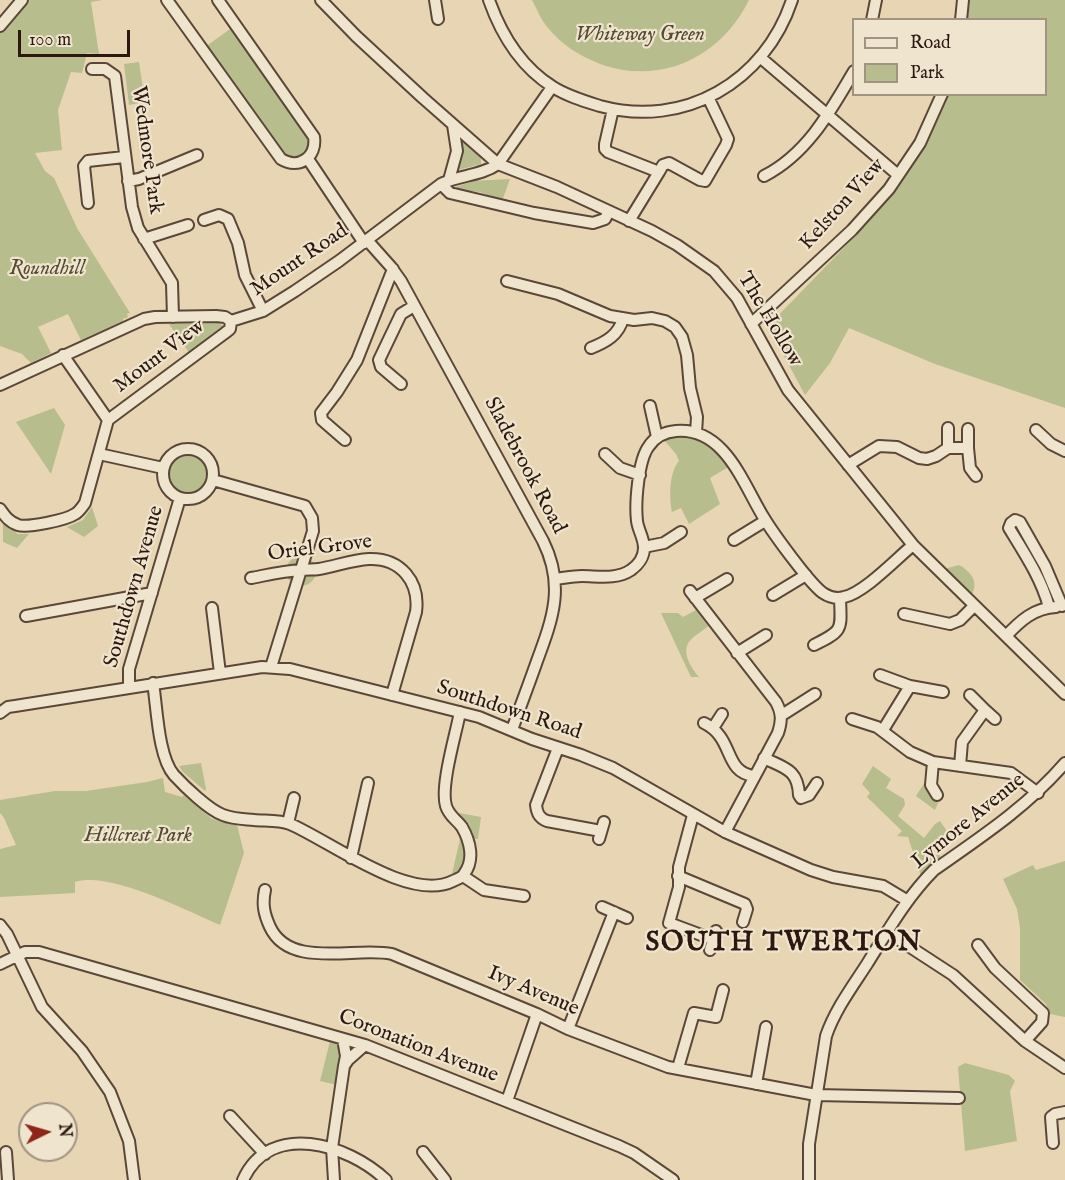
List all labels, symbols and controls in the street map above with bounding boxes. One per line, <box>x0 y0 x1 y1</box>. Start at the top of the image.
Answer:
scale bar <box>21 18 134 56</box>
legend <box>852 18 1047 96</box>
park label: Whiteway Green <box>575 23 705 49</box>
text: 100 m <box>29 29 71 52</box>
text: Road <box>910 32 951 55</box>
text: Park <box>910 62 944 85</box>
street label: Wedmore Park <box>125 84 167 216</box>
street label: Kelston View <box>795 154 891 256</box>
street label: Mount Road <box>247 219 353 303</box>
park label: Roundhill <box>9 257 85 283</box>
street label: The Hollow <box>731 268 807 372</box>
street label: Mount View <box>110 315 210 399</box>
street label: Sladebrook Road <box>477 393 571 539</box>
street label: Southdown Avenue <box>100 503 170 671</box>
street label: Oriel Grove <box>266 530 374 568</box>
street label: Southdown Road <box>434 676 584 746</box>
street label: Lymore Avenue <box>907 769 1031 875</box>
park label: Hillcrest Park <box>84 824 192 850</box>
district label: SOUTH TWERTON <box>646 928 922 960</box>
street label: Ivy Avenue <box>483 961 583 1023</box>
street label: Coronation Avenue <box>334 1005 502 1089</box>
north arrow <box>18 1102 78 1162</box>
text: N <box>53 1123 75 1138</box>

